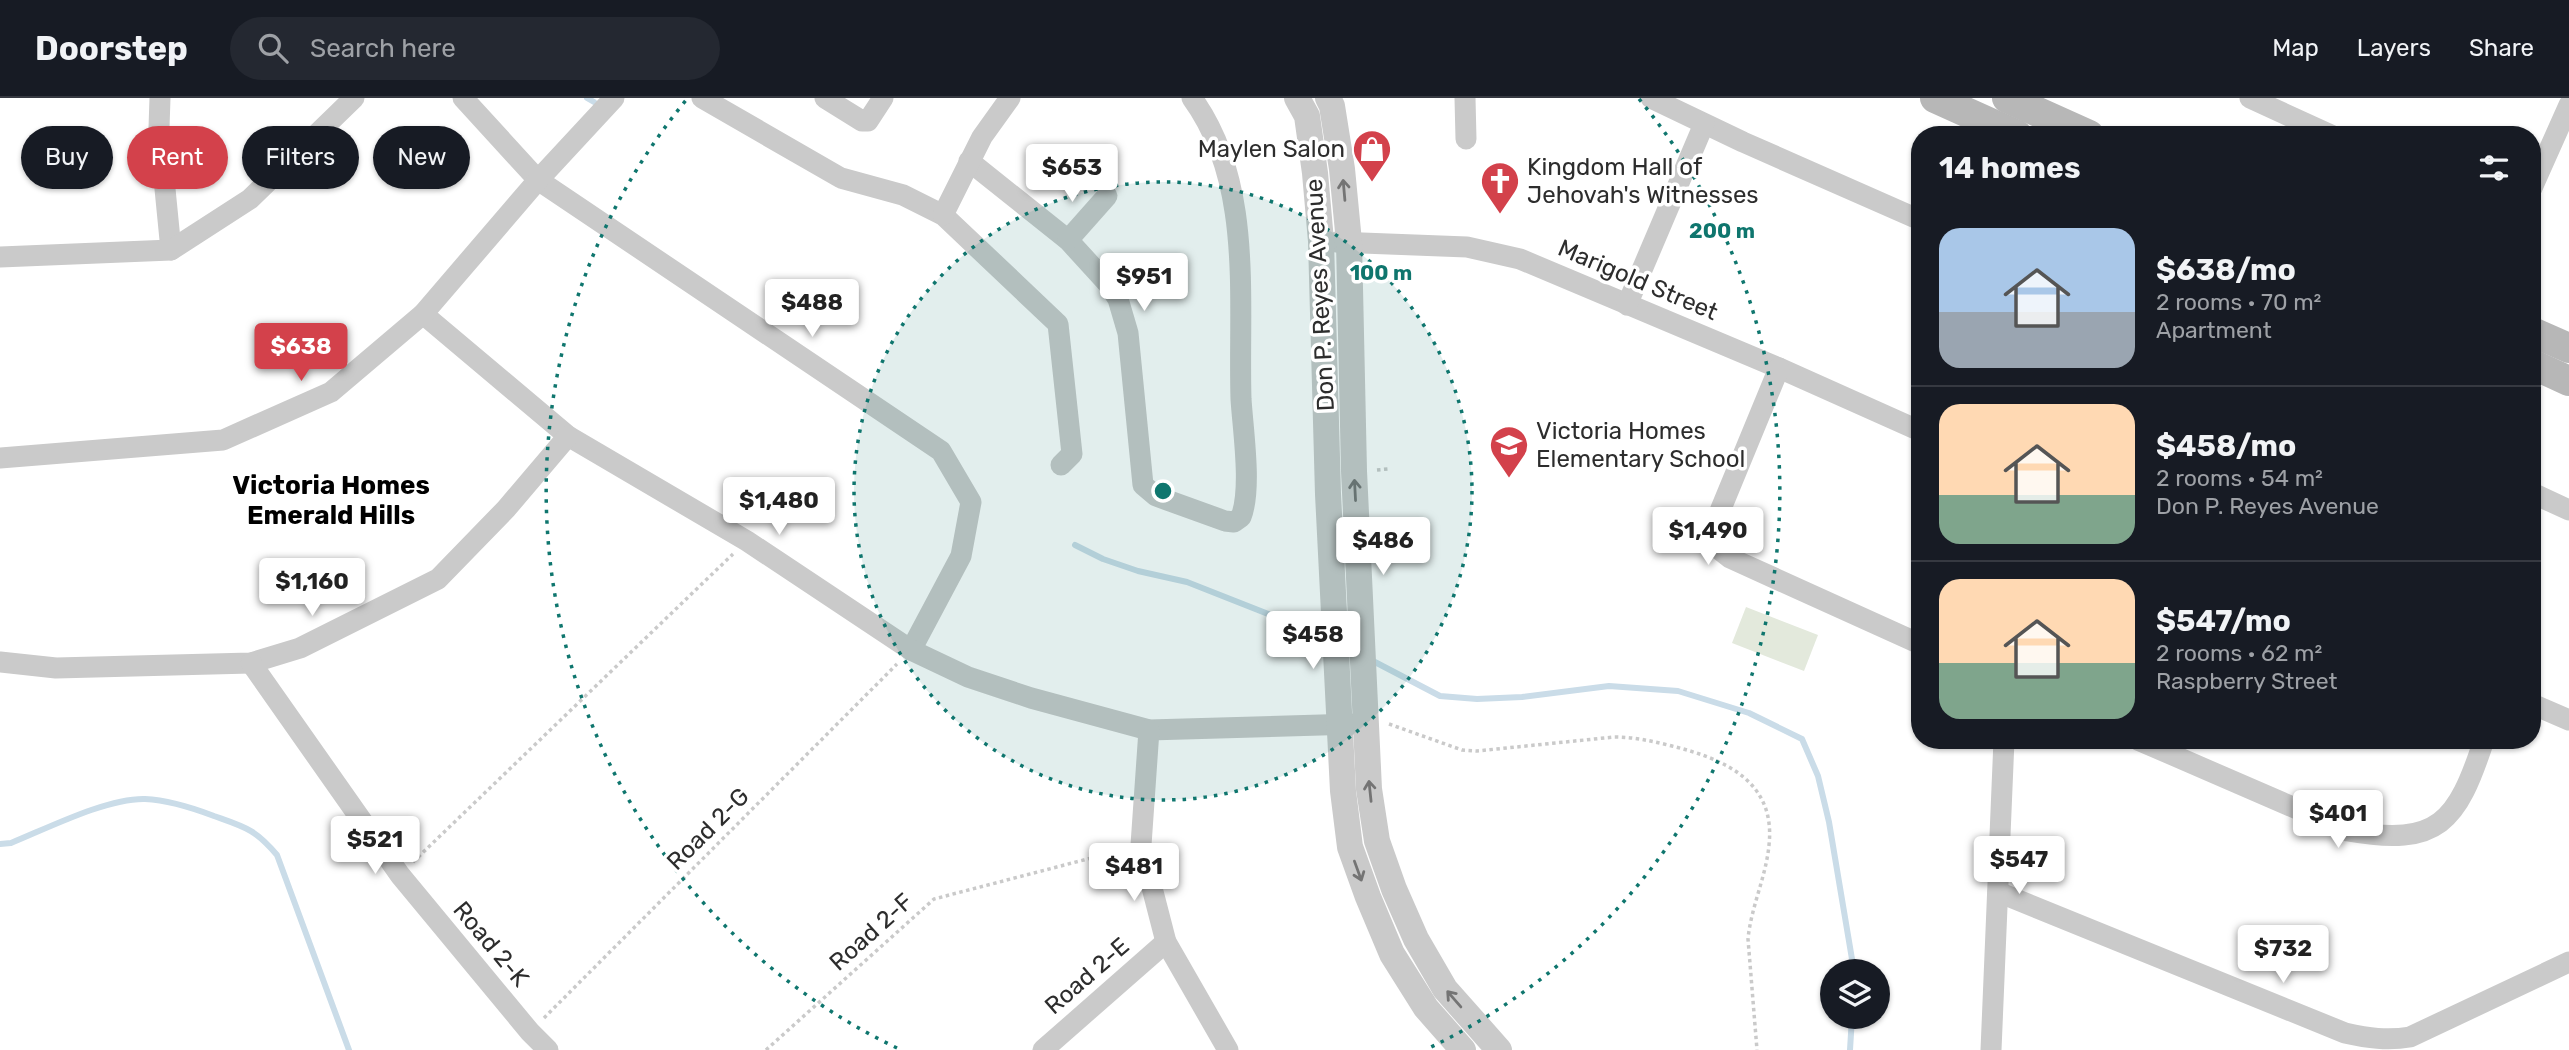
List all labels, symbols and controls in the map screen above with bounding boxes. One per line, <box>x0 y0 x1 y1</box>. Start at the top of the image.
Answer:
search box <box>230 17 720 80</box>
text: Doorstep <box>35 29 188 68</box>
icon: search <box>254 29 292 67</box>
text: Search here <box>310 33 456 64</box>
text: Map <box>2272 34 2319 62</box>
text: Layers <box>2357 34 2431 62</box>
text: Share <box>2469 34 2534 62</box>
chip: Buy <box>21 126 113 189</box>
chip: Rent <box>127 126 228 189</box>
chip: Filters <box>242 126 359 189</box>
chip: New <box>373 126 470 189</box>
shop icon: Maylen Salon <box>1351 128 1393 183</box>
place label: Maylen Salon <box>1198 135 1345 163</box>
pin: $653 <box>1031 144 1113 204</box>
icon: filters <box>2475 149 2513 187</box>
text: 14 homes <box>1939 150 2081 186</box>
text: $653 <box>1042 153 1102 181</box>
place label: Kingdom Hall of Jehovah's Witnesses <box>1527 153 1759 209</box>
church icon: Kingdom Hall of Jehovah's Witnesses <box>1479 160 1521 215</box>
street label: Don P. Reyes Avenue <box>1300 178 1340 412</box>
one-way arrow <box>1337 179 1350 201</box>
text: 200 m <box>1689 218 1755 243</box>
street label: Marigold Street <box>1554 234 1722 326</box>
text: $638/mo <box>2156 252 2296 288</box>
pin: $951 <box>1103 254 1185 313</box>
icon: home <box>1995 256 2079 340</box>
text: 100 m <box>1350 260 1412 285</box>
text: $951 <box>1116 262 1172 290</box>
pin: $488 <box>771 280 853 339</box>
text: $488 <box>781 288 843 316</box>
text: 2 rooms · 70 m² <box>2156 288 2321 316</box>
text: Apartment <box>2156 316 2272 344</box>
pin: $638 <box>260 324 342 383</box>
text: $638 <box>270 332 332 360</box>
place label: Victoria Homes Elementary School <box>1536 417 1745 473</box>
school or university icon: Victoria Homes Elementary School <box>1488 424 1530 479</box>
text: $458/mo <box>2156 428 2296 464</box>
icon: home <box>1995 432 2079 516</box>
text: 2 rooms · 54 m² <box>2156 464 2323 492</box>
district label: Victoria Homes Emerald Hills <box>232 470 430 531</box>
pin: $1,480 <box>722 478 836 537</box>
centre of rings <box>1151 479 1175 503</box>
one-way arrow <box>1348 480 1361 502</box>
text: $1,480 <box>739 486 819 514</box>
text: Don P. Reyes Avenue <box>2156 492 2379 520</box>
pin: $1,490 <box>1651 508 1765 567</box>
text: $1,490 <box>1668 516 1748 544</box>
pin: $486 <box>1342 518 1424 577</box>
text: $486 <box>1352 526 1414 554</box>
pin: $1,160 <box>255 559 369 618</box>
text: $1,160 <box>275 567 349 595</box>
text: $547/mo <box>2156 603 2291 639</box>
icon: home <box>1995 607 2079 691</box>
pin: $458 <box>1272 612 1354 671</box>
text: $458 <box>1282 620 1344 648</box>
text: 2 rooms · 62 m² <box>2156 639 2322 667</box>
text: Raspberry Street <box>2156 667 2337 695</box>
one-way arrow <box>1363 780 1376 803</box>
street label: Road 2-G <box>661 782 755 876</box>
pin: $401 <box>2297 790 2379 850</box>
text: $401 <box>2309 799 2367 827</box>
pin: $521 <box>334 816 416 876</box>
text: $521 <box>347 825 403 853</box>
pin: $547 <box>1978 836 2060 896</box>
pin: $481 <box>1093 844 1175 903</box>
text: $547 <box>1990 845 2048 873</box>
text: $481 <box>1105 852 1163 880</box>
one-way arrow <box>1353 859 1365 881</box>
street label: Road 2-F <box>824 888 918 976</box>
street label: Road 2-K <box>447 896 535 993</box>
pin: $732 <box>2242 926 2324 985</box>
street label: Road 2-E <box>1039 932 1135 1020</box>
text: $732 <box>2254 934 2312 962</box>
map controls <box>1820 959 1890 1029</box>
button: layers <box>1820 959 1890 1029</box>
one-way arrow <box>1446 990 1462 1008</box>

